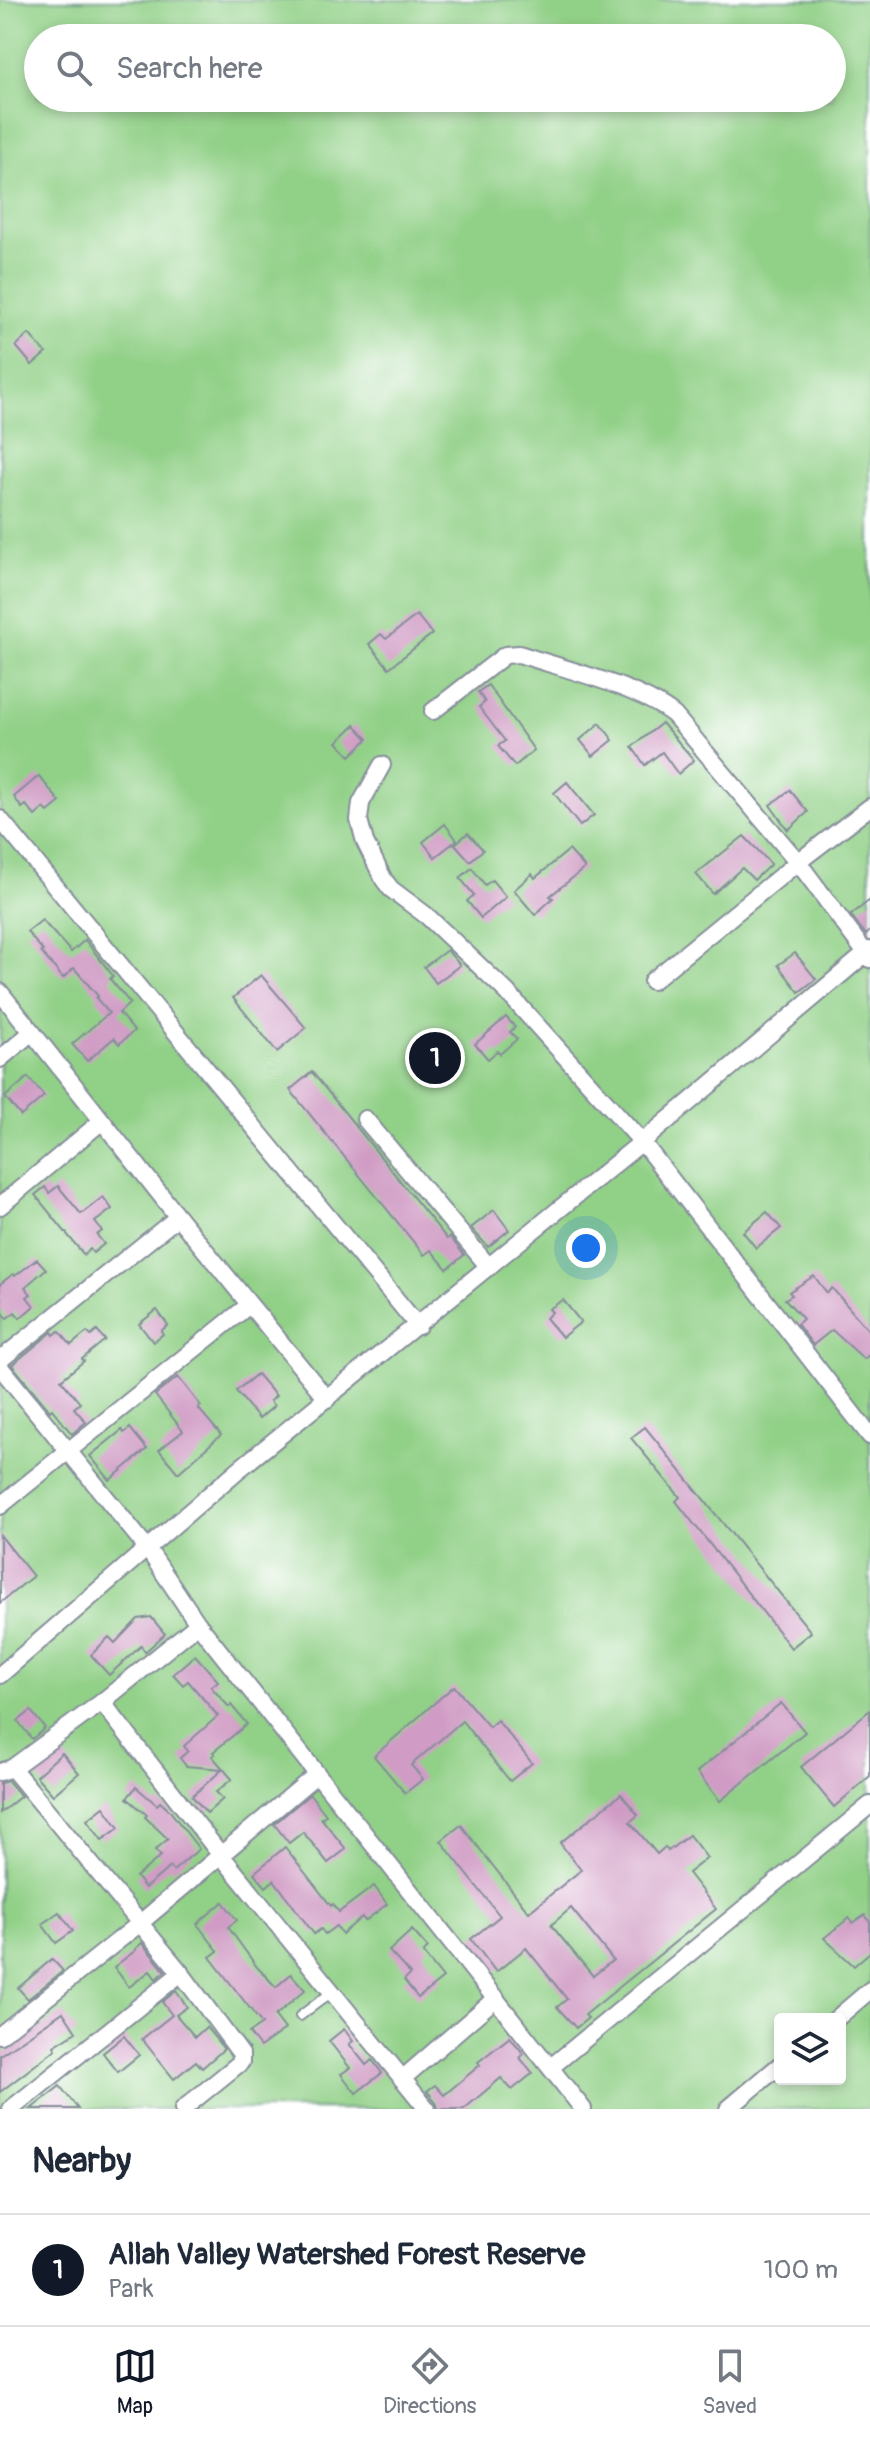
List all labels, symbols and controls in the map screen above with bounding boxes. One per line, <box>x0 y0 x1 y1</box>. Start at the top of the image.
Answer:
search box <box>24 24 846 112</box>
icon: search <box>52 46 96 90</box>
text: Search here <box>116 50 263 87</box>
pin: 1 <box>409 1028 461 1088</box>
your location <box>566 1228 606 1268</box>
map controls <box>774 2013 846 2085</box>
button: layers <box>774 2013 846 2085</box>
text: Nearby <box>32 2140 131 2183</box>
text: Allah Valley Watershed Forest Reserve <box>108 2236 585 2273</box>
text: 1 <box>53 2254 63 2286</box>
text: 100 m <box>764 2254 838 2286</box>
text: Park <box>108 2273 154 2305</box>
tab: Map <box>113 2344 157 2420</box>
tab: Directions <box>383 2344 476 2420</box>
tab: Saved <box>702 2344 757 2420</box>

